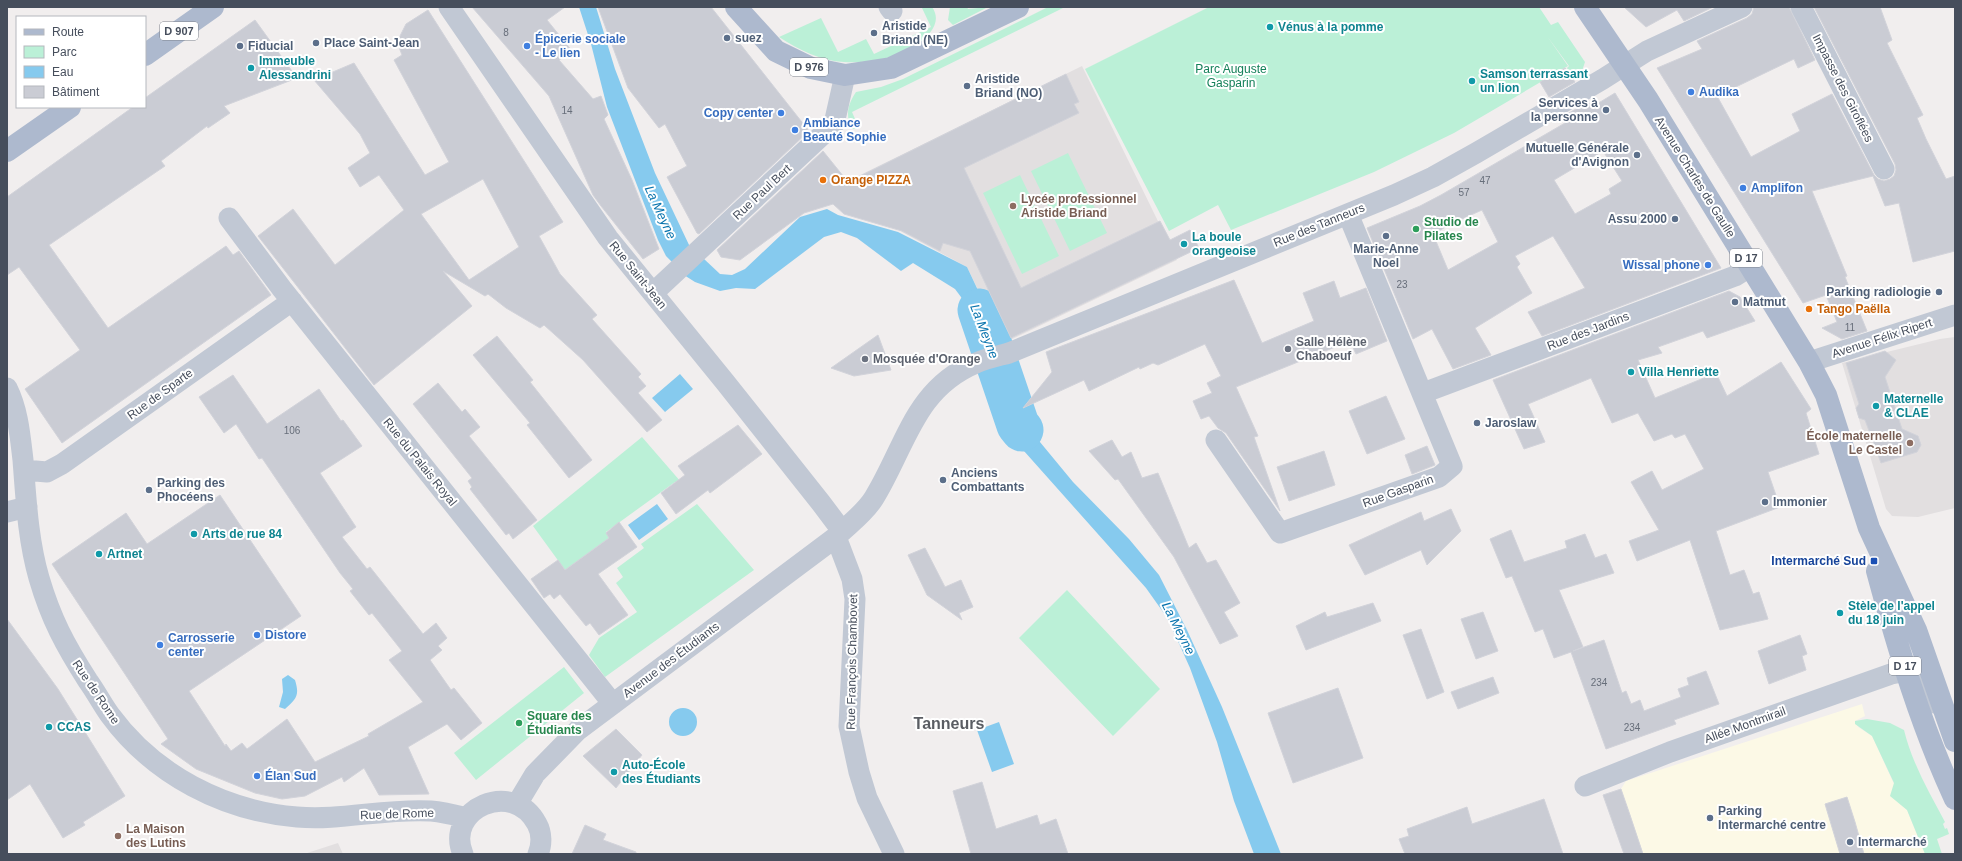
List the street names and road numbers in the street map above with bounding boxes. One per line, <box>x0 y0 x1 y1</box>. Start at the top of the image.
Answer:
road number: D 907 <box>160 22 198 40</box>
street label: Impasse des Giroflées <box>1810 32 1876 144</box>
road number: D 976 <box>790 58 828 76</box>
street label: Avenue Charles de Gaulle <box>1652 114 1738 240</box>
street label: Rue Paul Bert <box>730 161 795 223</box>
street label: Rue des Tanneurs <box>1271 200 1367 250</box>
street label: Rue Saint-Jean <box>607 238 669 312</box>
road number: D 17 <box>1730 249 1762 267</box>
street label: Rue des Jardins <box>1545 309 1631 353</box>
street label: Avenue Félix Ripert <box>1830 315 1934 361</box>
street label: Rue de Sparte <box>125 365 196 422</box>
street label: Rue du Palais Royal <box>380 415 460 509</box>
street label: Rue Gasparin <box>1361 472 1435 510</box>
street label: Rue François Chambovet <box>844 593 860 730</box>
street label: Avenue des Étudiants <box>620 619 722 701</box>
street label: Rue de Rome <box>69 657 123 727</box>
road number: D 17 <box>1889 657 1921 675</box>
street label: Allée Montmirail <box>1703 704 1787 746</box>
street label: Rue de Rome <box>360 806 435 822</box>

